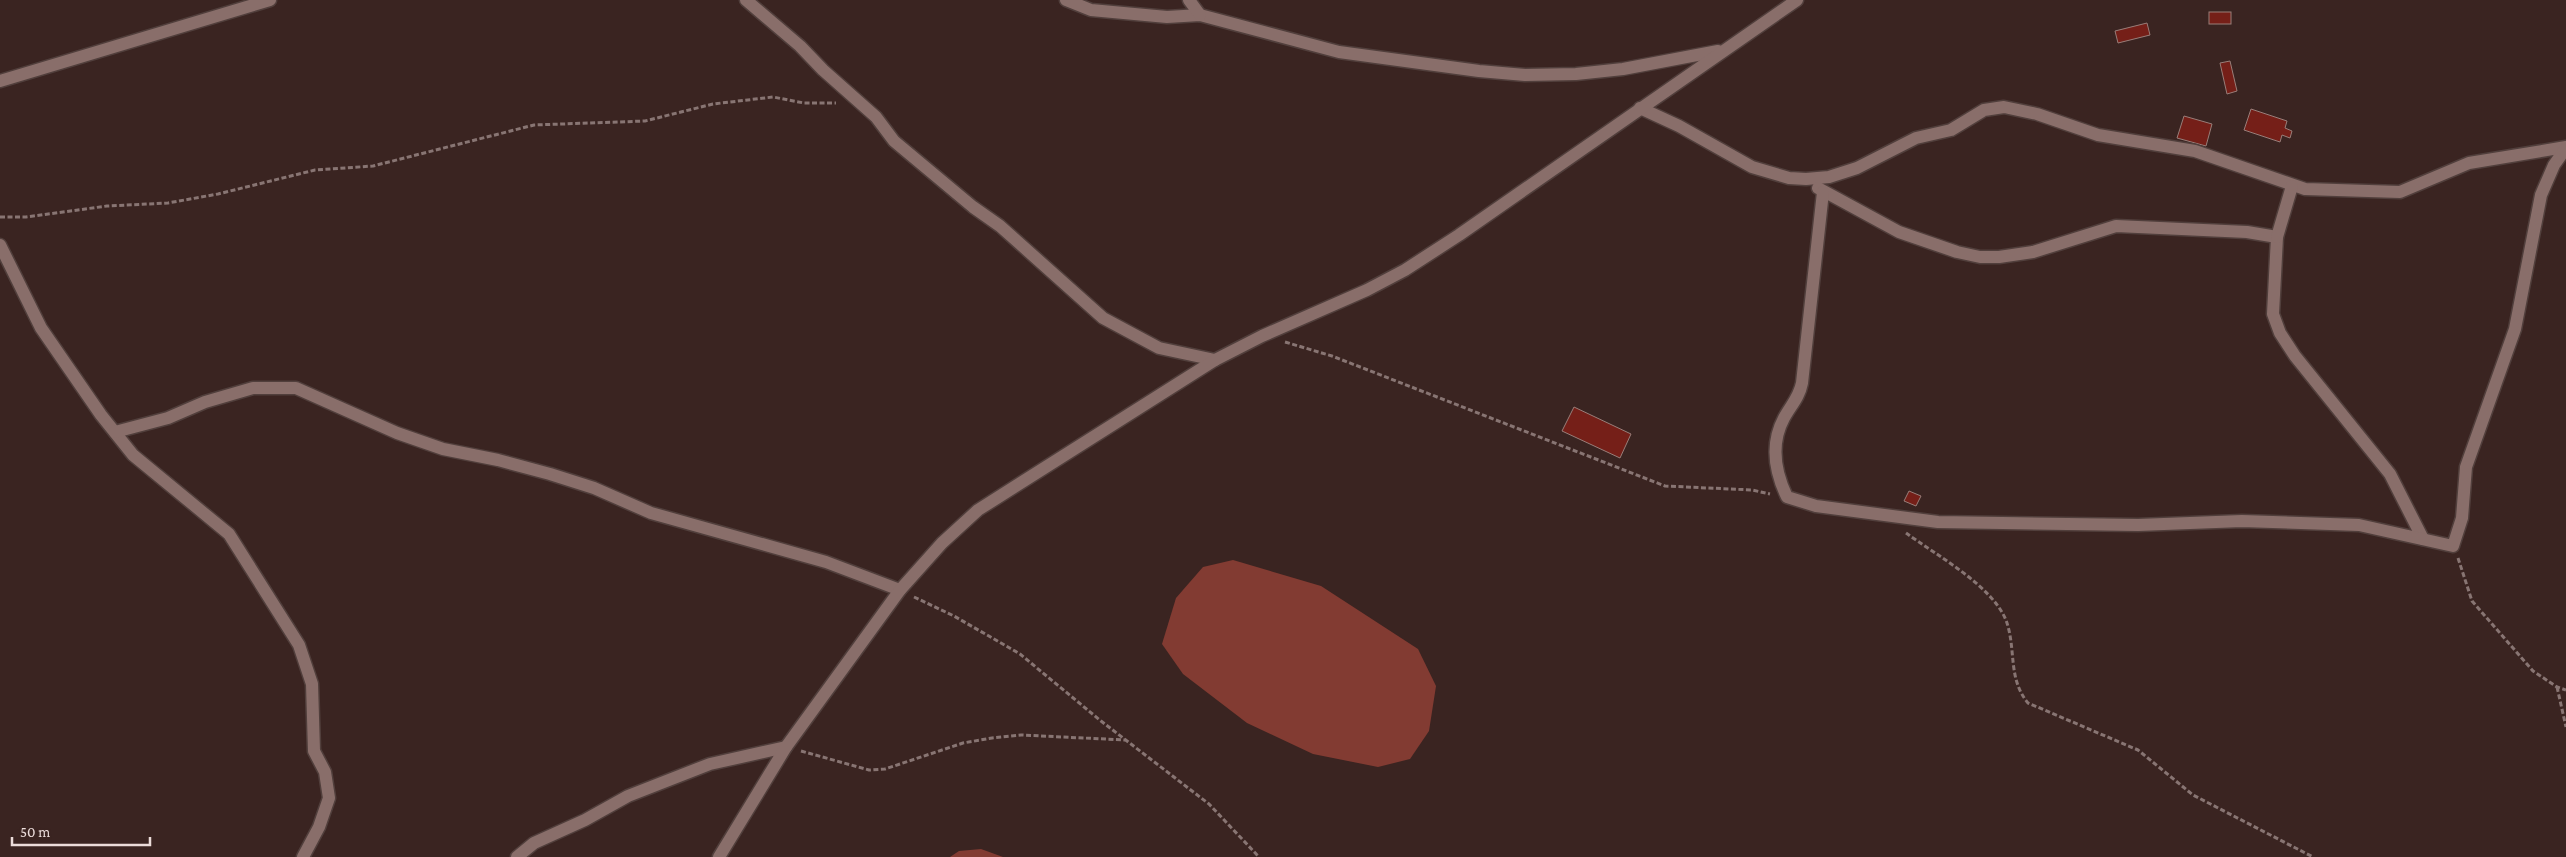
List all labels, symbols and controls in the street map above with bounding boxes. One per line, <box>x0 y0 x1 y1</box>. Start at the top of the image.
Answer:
scale bar <box>12 814 150 846</box>
text: 50 m <box>20 824 50 840</box>

